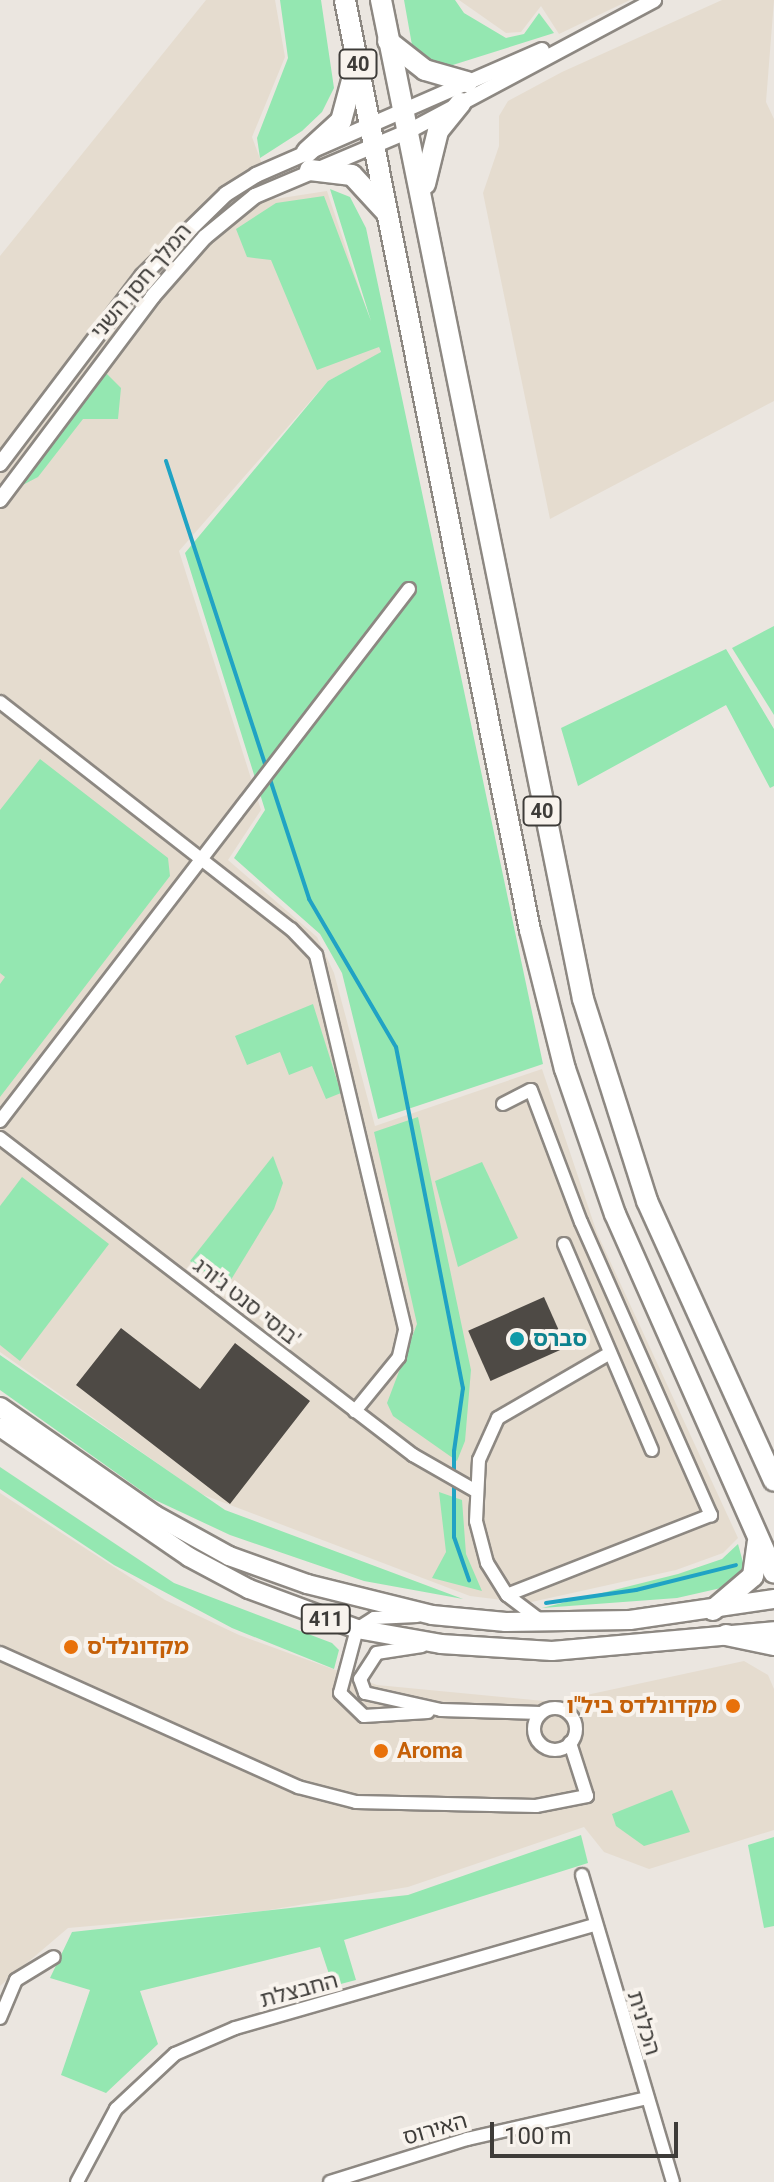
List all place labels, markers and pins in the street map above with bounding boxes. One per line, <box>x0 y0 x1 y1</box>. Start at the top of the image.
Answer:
place label: סברס <box>533 1326 587 1352</box>
marker: סברס <box>508 1330 526 1348</box>
place label: מקדונלד'ס <box>87 1634 189 1660</box>
marker: מקדונלד'ס <box>62 1638 80 1656</box>
place label: מקדונלדס ביל"ו <box>567 1693 717 1719</box>
marker: מקדונלדס ביל"ו <box>724 1697 742 1715</box>
place label: Aroma <box>397 1738 463 1764</box>
marker: Aroma <box>372 1742 390 1760</box>

